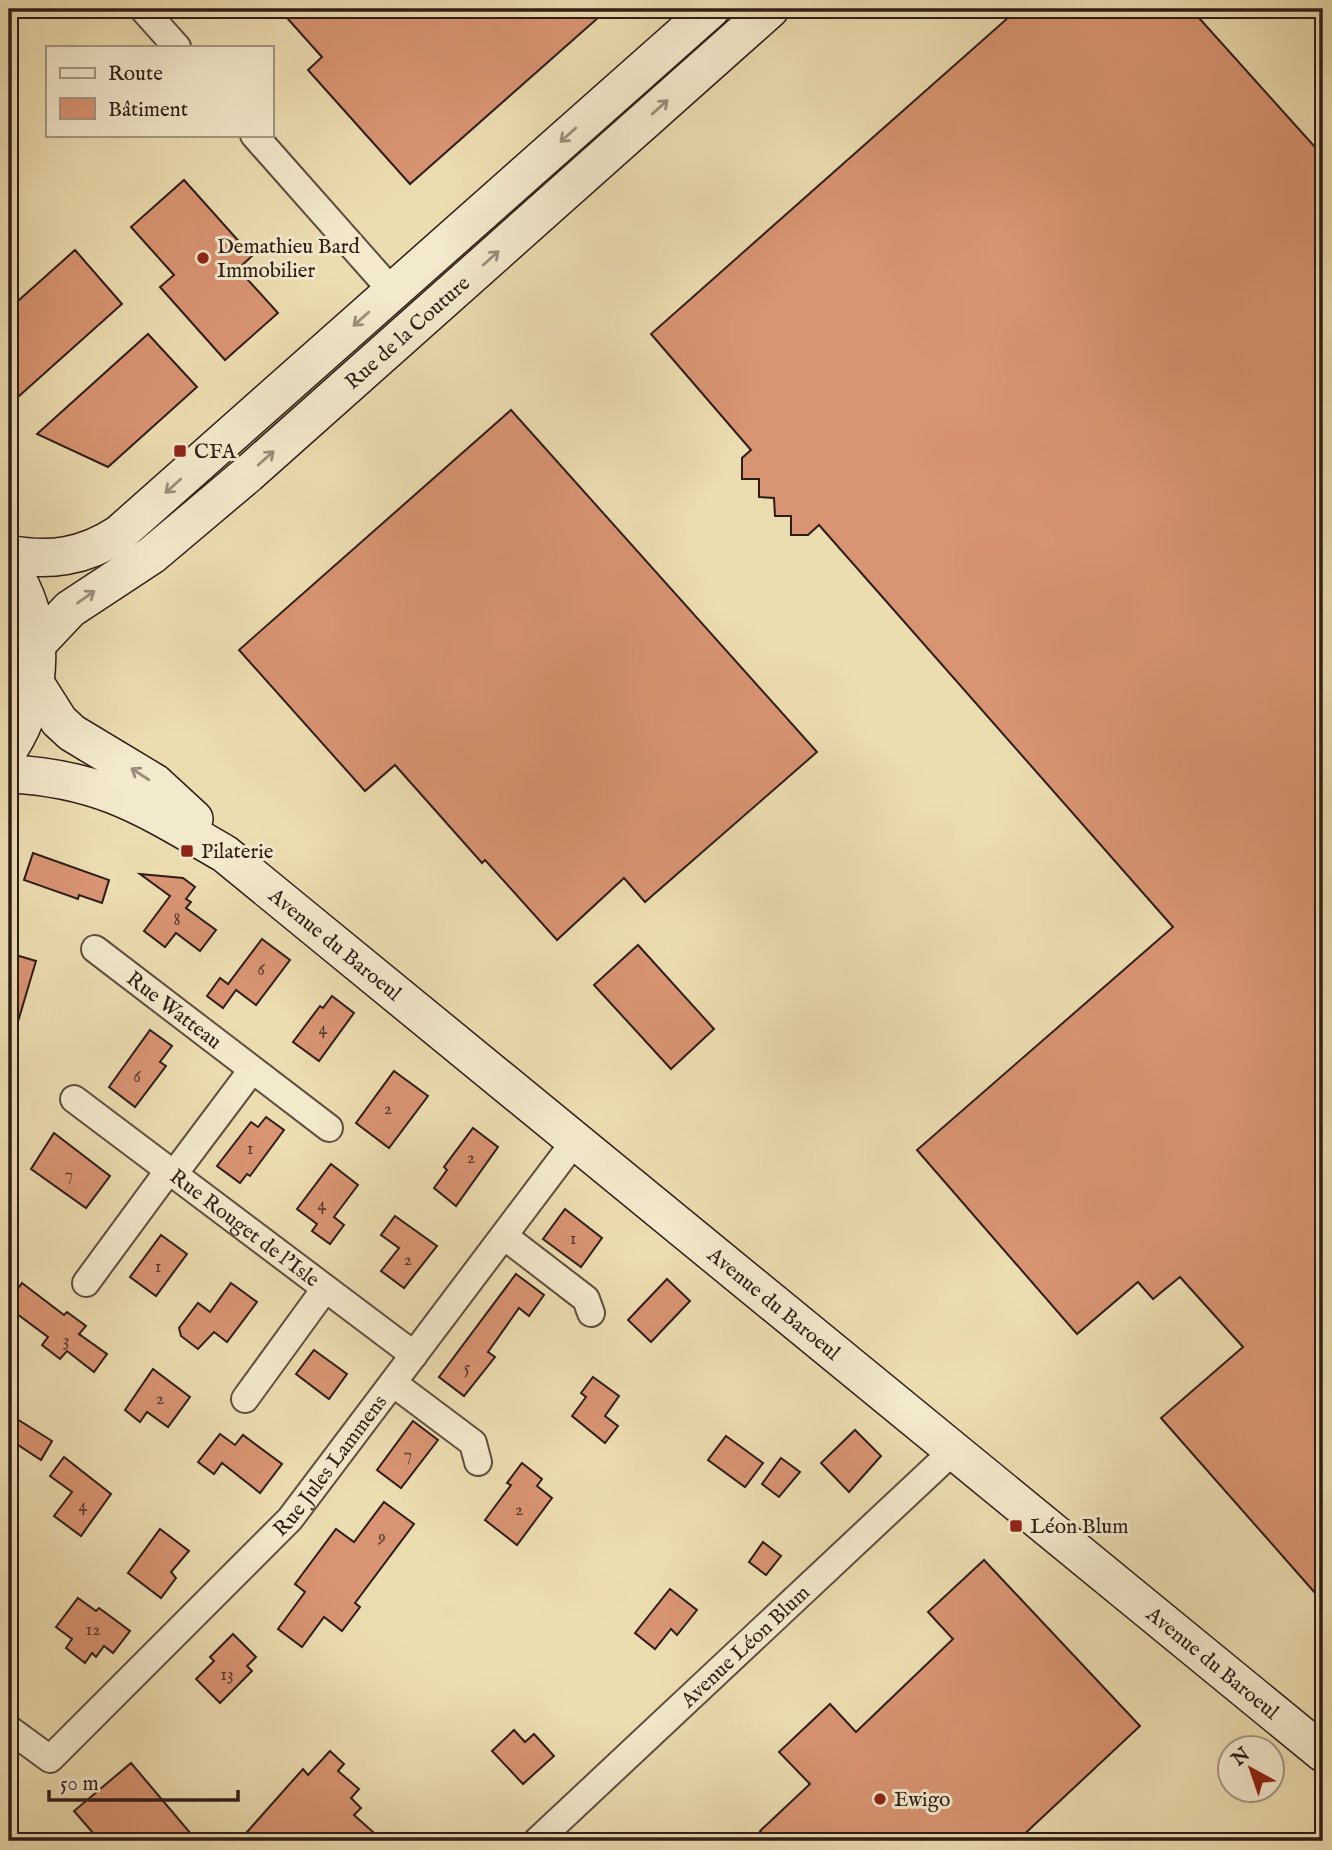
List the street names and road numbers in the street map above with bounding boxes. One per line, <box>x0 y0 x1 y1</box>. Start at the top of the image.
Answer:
street label: Rue de la Couture <box>340 270 477 396</box>
street label: Avenue du Baroeul <box>262 883 407 1008</box>
street label: Rue Watteau <box>120 966 227 1056</box>
street label: Rue Rouget de l'Isle <box>164 1164 325 1294</box>
street label: Avenue du Baroeul <box>700 1242 845 1367</box>
street label: Rue Jules Lammens <box>268 1390 394 1543</box>
street label: Avenue Léon Blum <box>675 1580 816 1715</box>
street label: Avenue du Baroeul <box>1139 1601 1284 1726</box>

